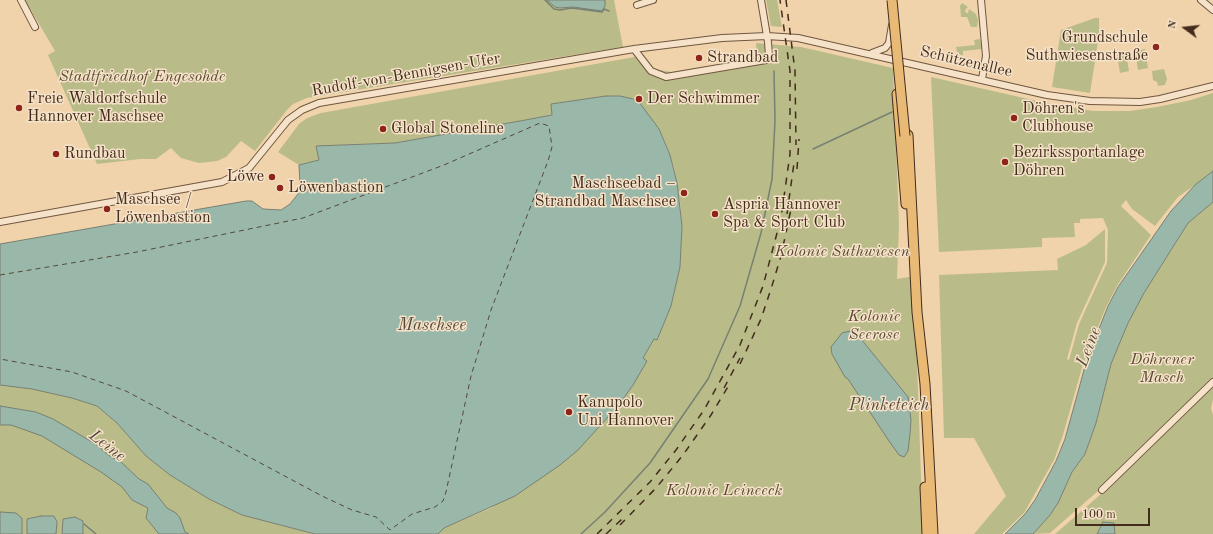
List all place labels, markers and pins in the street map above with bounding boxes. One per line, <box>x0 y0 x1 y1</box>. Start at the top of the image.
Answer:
place label: Grundschule Suthwiesenstraße <box>1025 28 1148 66</box>
marker: Grundschule Suthwiesenstraße <box>1151 42 1161 52</box>
place label: Strandbad <box>707 48 778 68</box>
marker: Strandbad <box>694 53 704 63</box>
place label: Freie Waldorfschule Hannover Maschsee <box>27 89 167 127</box>
place label: Der Schwimmer <box>647 89 760 109</box>
marker: Der Schwimmer <box>634 94 644 104</box>
place label: Döhren's Clubhouse <box>1022 99 1093 137</box>
marker: Freie Waldorfschule Hannover Maschsee <box>14 103 24 113</box>
marker: Döhren's Clubhouse <box>1009 113 1019 123</box>
place label: Global Stoneline <box>391 119 504 139</box>
marker: Global Stoneline <box>378 124 388 134</box>
place label: Bezirkssportanlage Döhren <box>1013 143 1145 181</box>
place label: Rundbau <box>64 144 126 164</box>
marker: Rundbau <box>51 149 61 159</box>
marker: Bezirkssportanlage Döhren <box>1000 157 1010 167</box>
place label: Löwe <box>227 167 264 187</box>
marker: Löwe <box>267 172 277 182</box>
place label: Maschseebad – Strandbad Maschsee <box>534 174 676 212</box>
place label: Löwenbastion <box>288 178 384 198</box>
marker: Löwenbastion <box>275 183 285 193</box>
marker: Maschseebad – Strandbad Maschsee <box>679 188 689 198</box>
place label: Maschsee / Löwenbastion <box>115 190 211 228</box>
place label: Aspria Hannover Spa & Sport Club <box>723 195 845 233</box>
marker: Maschsee / Löwenbastion <box>102 204 112 214</box>
marker: Aspria Hannover Spa & Sport Club <box>710 209 720 219</box>
place label: Kanupolo Uni Hannover <box>577 393 674 431</box>
marker: Kanupolo Uni Hannover <box>564 407 574 417</box>

